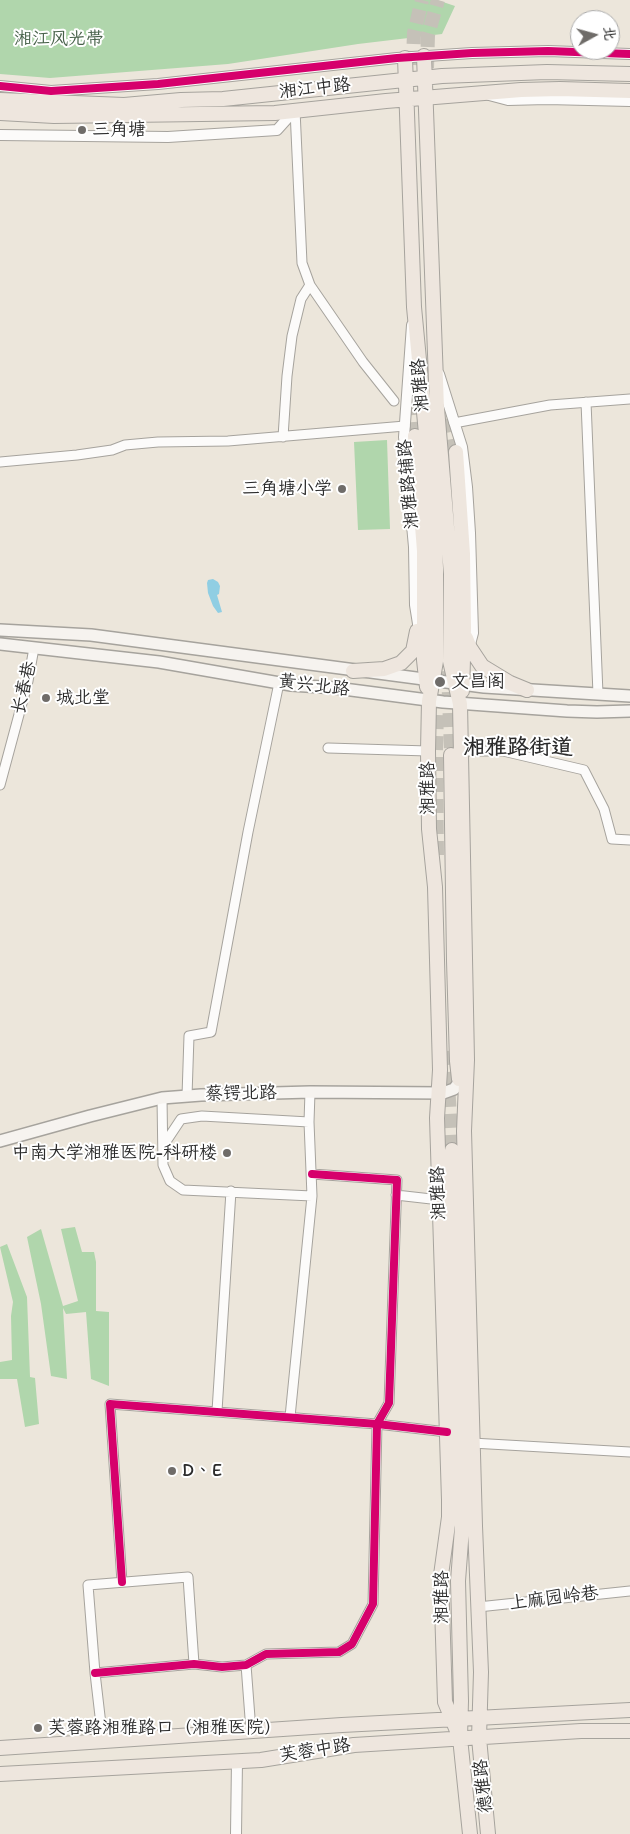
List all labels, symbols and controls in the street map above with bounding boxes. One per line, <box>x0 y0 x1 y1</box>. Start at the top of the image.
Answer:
north arrow <box>570 10 620 60</box>
text: 北 <box>600 25 619 41</box>
park label: 湘江风光带 <box>14 28 104 50</box>
street label: 湘江中路 <box>278 74 352 104</box>
place label: 三角塘 <box>92 119 146 141</box>
marker: 三角塘 <box>76 124 88 136</box>
street label: 湘雅路 <box>408 357 434 413</box>
street label: 湘雅路辅路 <box>394 438 424 530</box>
place label: 三角塘小学 <box>242 478 332 500</box>
marker: 三角塘小学 <box>336 483 348 495</box>
street label: 长春巷 <box>8 659 42 717</box>
street label: 黄兴北路 <box>277 671 351 701</box>
place label: 文昌阁 <box>451 671 505 693</box>
marker: 文昌阁 <box>433 675 447 689</box>
place label: 城北堂 <box>56 687 110 709</box>
marker: 城北堂 <box>40 692 52 704</box>
district label: 湘雅路街道 <box>463 735 573 761</box>
street label: 湘雅路 <box>417 761 439 815</box>
street label: 蔡锷北路 <box>205 1083 277 1105</box>
place label: 中南大学湘雅医院-科研楼 <box>12 1142 217 1164</box>
marker: 中南大学湘雅医院-科研楼 <box>221 1147 233 1159</box>
street label: 湘雅路 <box>427 1166 451 1220</box>
place label: D、E <box>182 1460 222 1482</box>
marker: D、E <box>166 1465 178 1477</box>
street label: 湘雅路 <box>431 1570 453 1624</box>
street label: 上麻园岭巷 <box>508 1583 600 1615</box>
place label: 芙蓉路湘雅路口（湘雅医院） <box>48 1717 282 1739</box>
marker: 芙蓉路湘雅路口（湘雅医院） <box>32 1722 44 1734</box>
street label: 芙蓉中路 <box>278 1735 352 1767</box>
street label: 德雅路 <box>470 1758 498 1814</box>

